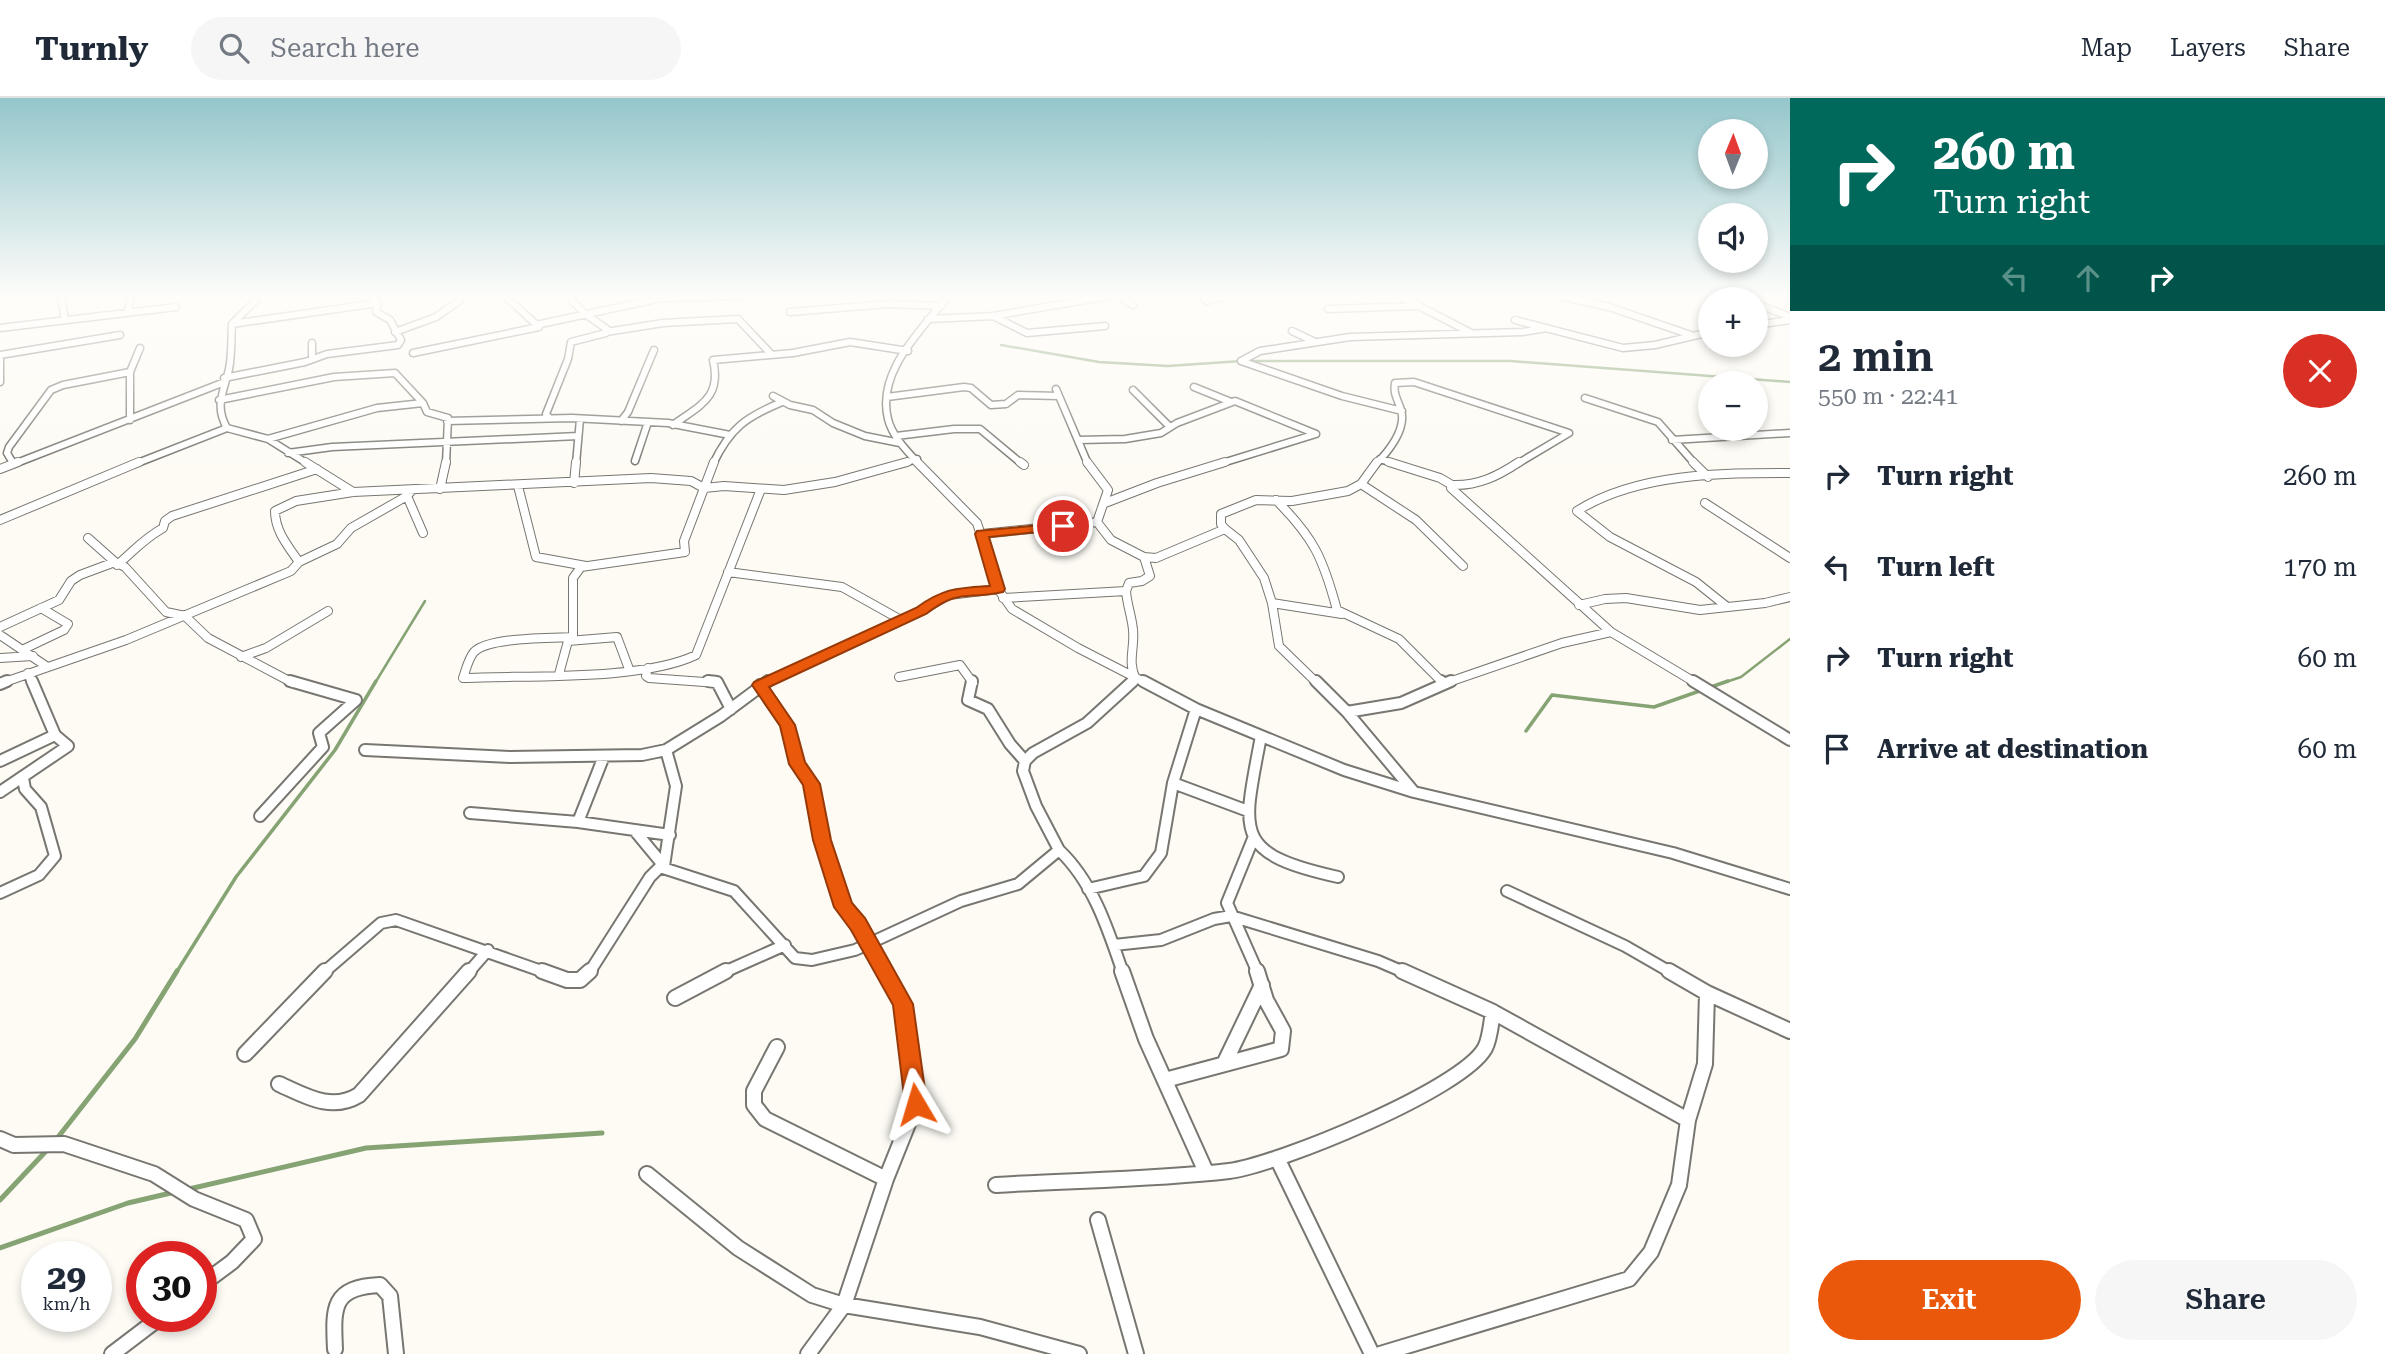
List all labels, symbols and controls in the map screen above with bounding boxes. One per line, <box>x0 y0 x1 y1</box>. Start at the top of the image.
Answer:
search box <box>191 17 681 80</box>
text: Turnly <box>35 29 149 68</box>
icon: search <box>215 29 253 67</box>
text: Search here <box>271 33 419 63</box>
text: Map <box>2081 34 2132 62</box>
text: Layers <box>2170 34 2246 62</box>
text: Share <box>2284 34 2350 62</box>
north arrow <box>1698 119 1768 189</box>
map controls <box>1698 119 1768 441</box>
text: 260 m <box>1933 124 2075 181</box>
icon: right <box>1818 126 1909 217</box>
text: Turn right <box>1933 183 2090 221</box>
button: sound <box>1698 203 1768 273</box>
icon: left <box>1996 259 2034 297</box>
icon: ahead <box>2069 259 2107 297</box>
icon: right <box>2142 259 2180 297</box>
button: + <box>1698 287 1768 357</box>
text: 2 min <box>1818 332 1934 381</box>
button: close <box>2283 334 2357 408</box>
button: − <box>1698 371 1768 441</box>
text: 550 m · 22:41 <box>1818 383 1958 410</box>
icon: right <box>1818 457 1856 495</box>
text: Turn right <box>1877 461 2013 491</box>
text: 260 m <box>2283 461 2357 491</box>
pin <box>1033 496 1093 556</box>
icon: arrive <box>1044 507 1082 545</box>
icon: left <box>1818 548 1856 586</box>
text: Turn left <box>1877 552 1995 582</box>
text: 170 m <box>2283 552 2357 582</box>
icon: right <box>1818 639 1856 677</box>
text: Turn right <box>1877 643 2013 673</box>
text: 60 m <box>2298 643 2357 673</box>
icon: arrive <box>1818 730 1856 768</box>
text: Arrive at destination <box>1877 734 2148 764</box>
text: 60 m <box>2298 734 2357 764</box>
position arrow <box>879 1067 953 1141</box>
speed limit sign: 30 <box>126 1241 217 1332</box>
text: 29 <box>47 1257 86 1298</box>
button: Exit <box>1818 1260 2081 1340</box>
button: Share <box>2095 1260 2357 1340</box>
text: km/h <box>42 1293 91 1314</box>

